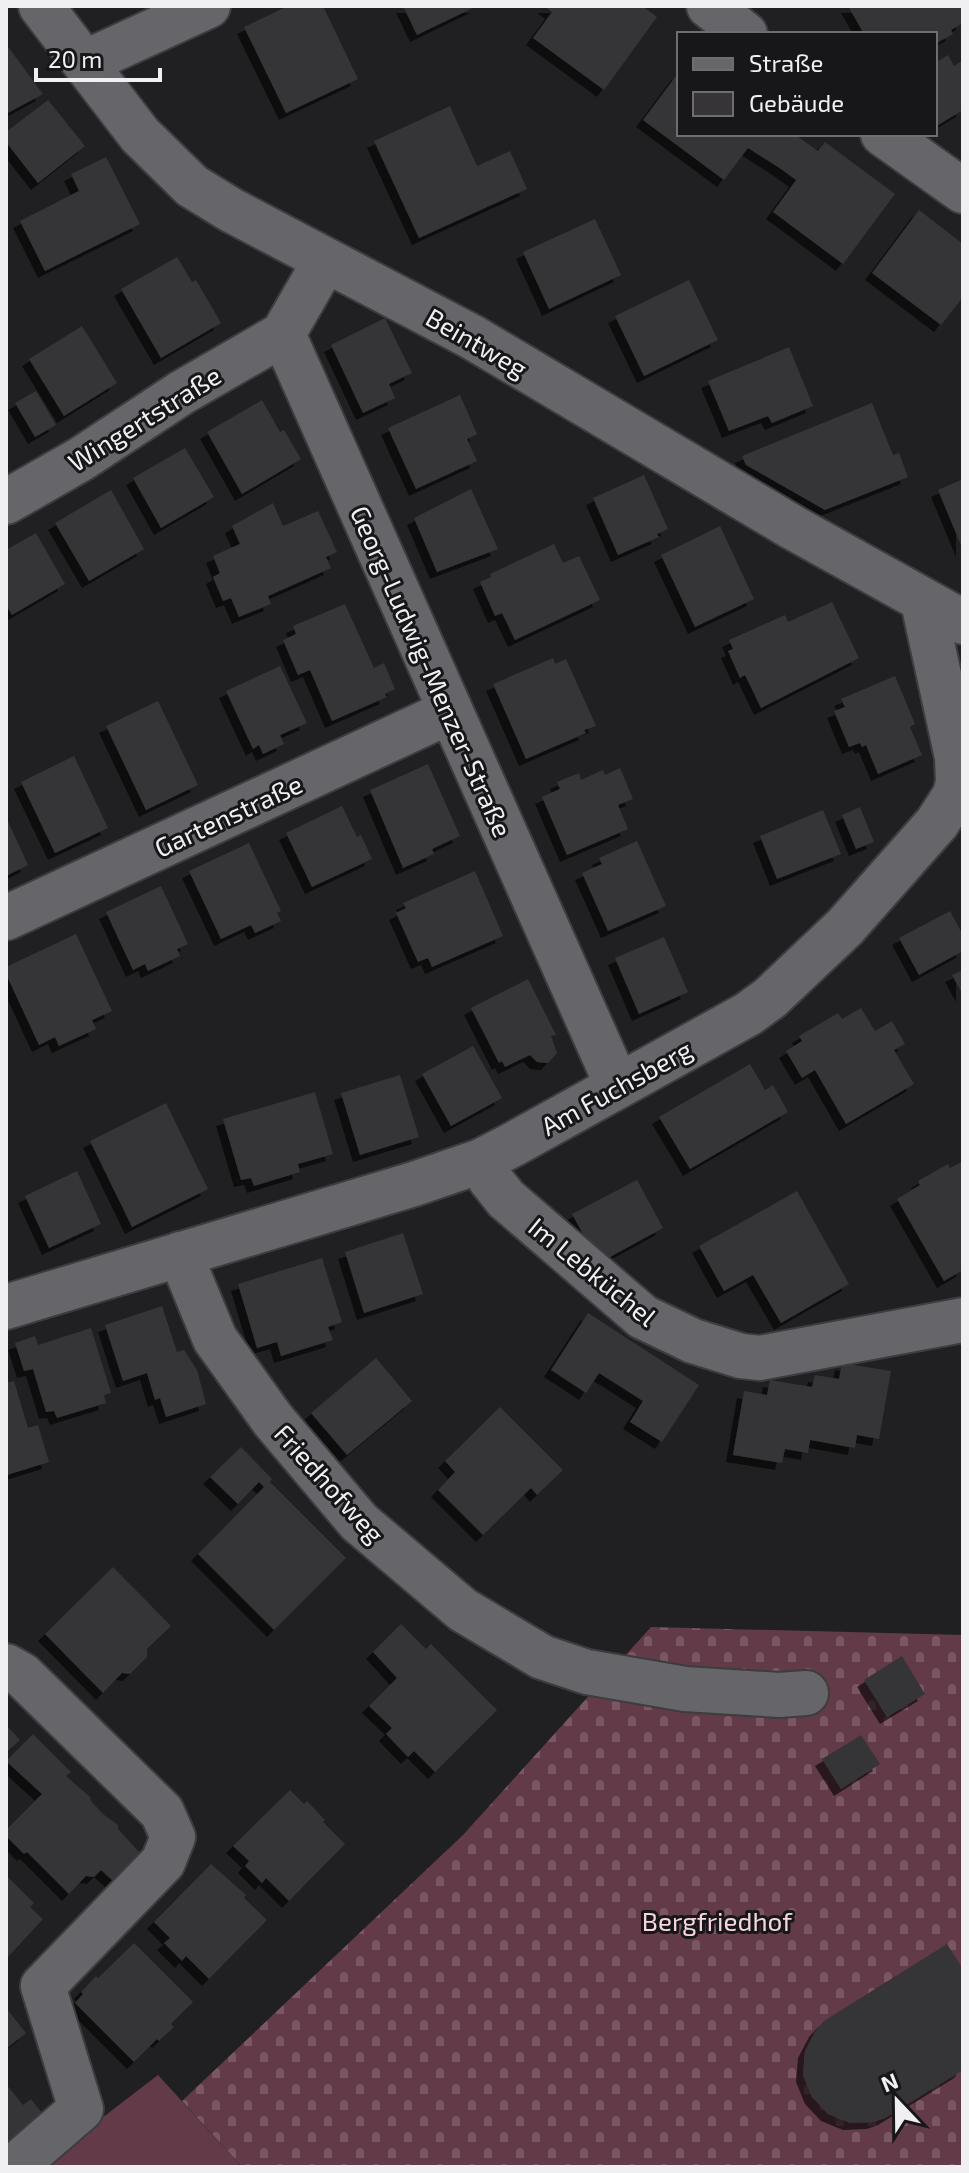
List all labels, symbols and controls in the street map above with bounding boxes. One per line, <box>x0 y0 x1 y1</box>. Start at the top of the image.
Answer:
scale bar <box>36 32 160 82</box>
legend <box>677 32 937 136</box>
text: 20 m <box>48 44 102 73</box>
text: Straße <box>749 48 823 77</box>
text: Gebäude <box>749 88 844 117</box>
street label: Beintweg <box>421 301 533 383</box>
street label: Wingertstraße <box>62 359 226 477</box>
street label: Georg-Ludwig-Menzer-Straße <box>345 501 519 841</box>
street label: Gartenstraße <box>149 767 307 863</box>
street label: Am Fuchsberg <box>535 1033 697 1141</box>
street label: Im Lebküchel <box>523 1210 663 1332</box>
street label: Friedhofweg <box>269 1417 391 1549</box>
park label: Bergfriedhof <box>642 1905 793 1936</box>
north arrow <box>857 2061 937 2141</box>
text: N <box>877 2066 901 2097</box>

